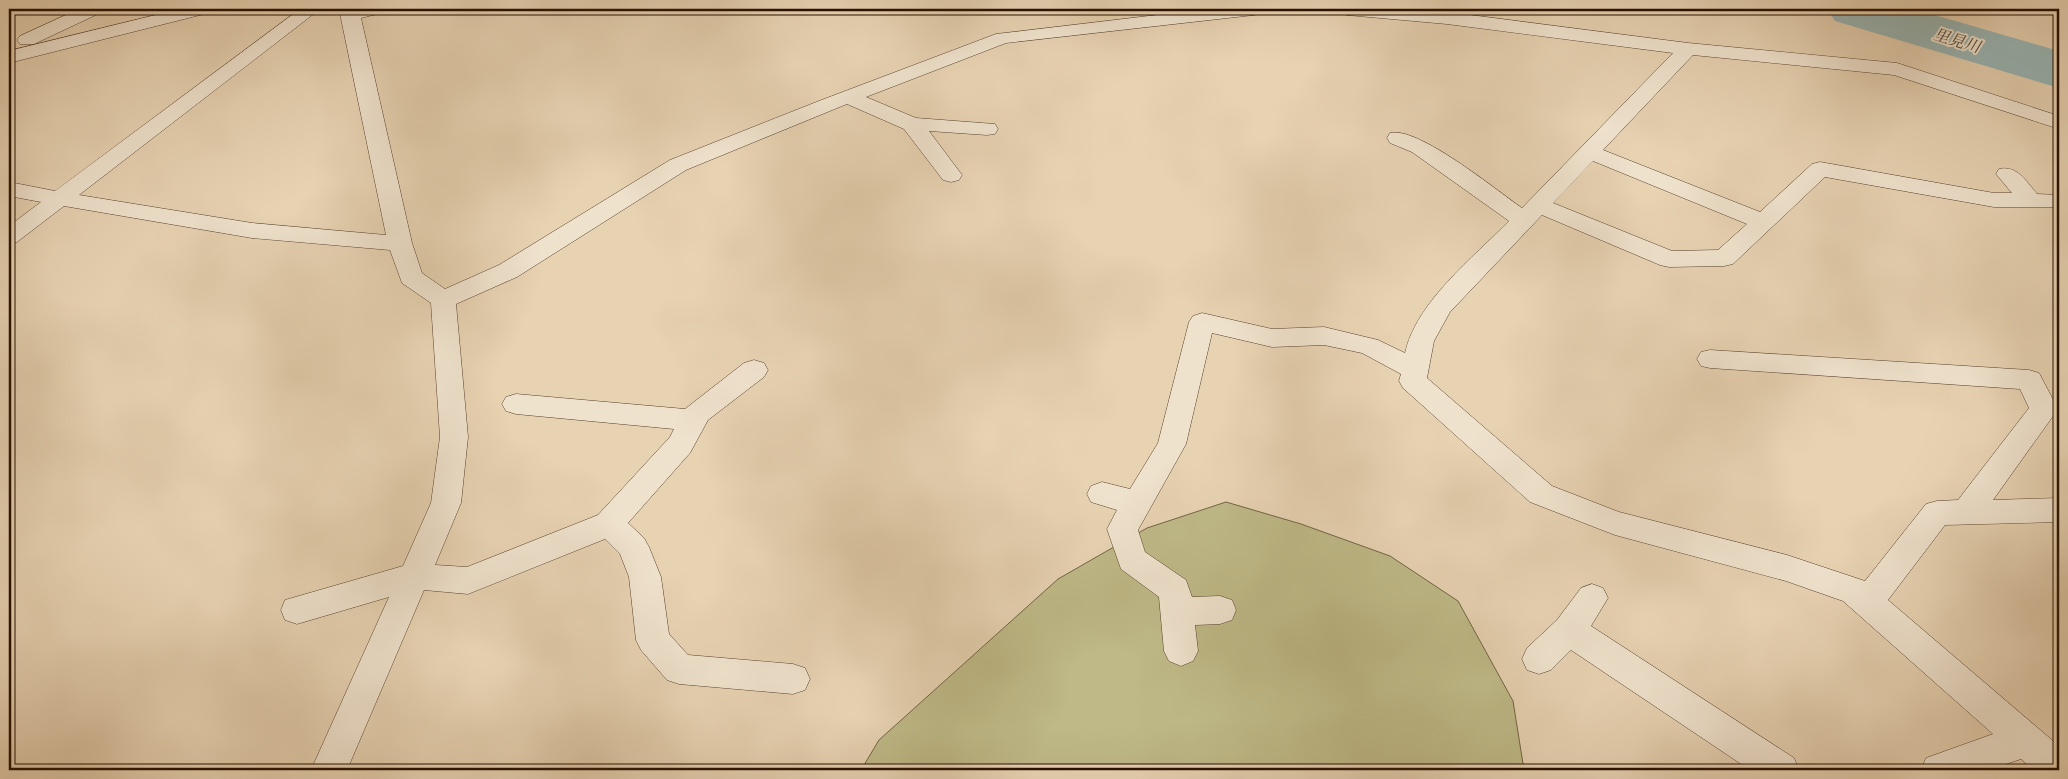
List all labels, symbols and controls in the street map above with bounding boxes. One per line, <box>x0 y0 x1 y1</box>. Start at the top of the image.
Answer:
water label: 里見川 <box>1931 23 1985 59</box>

